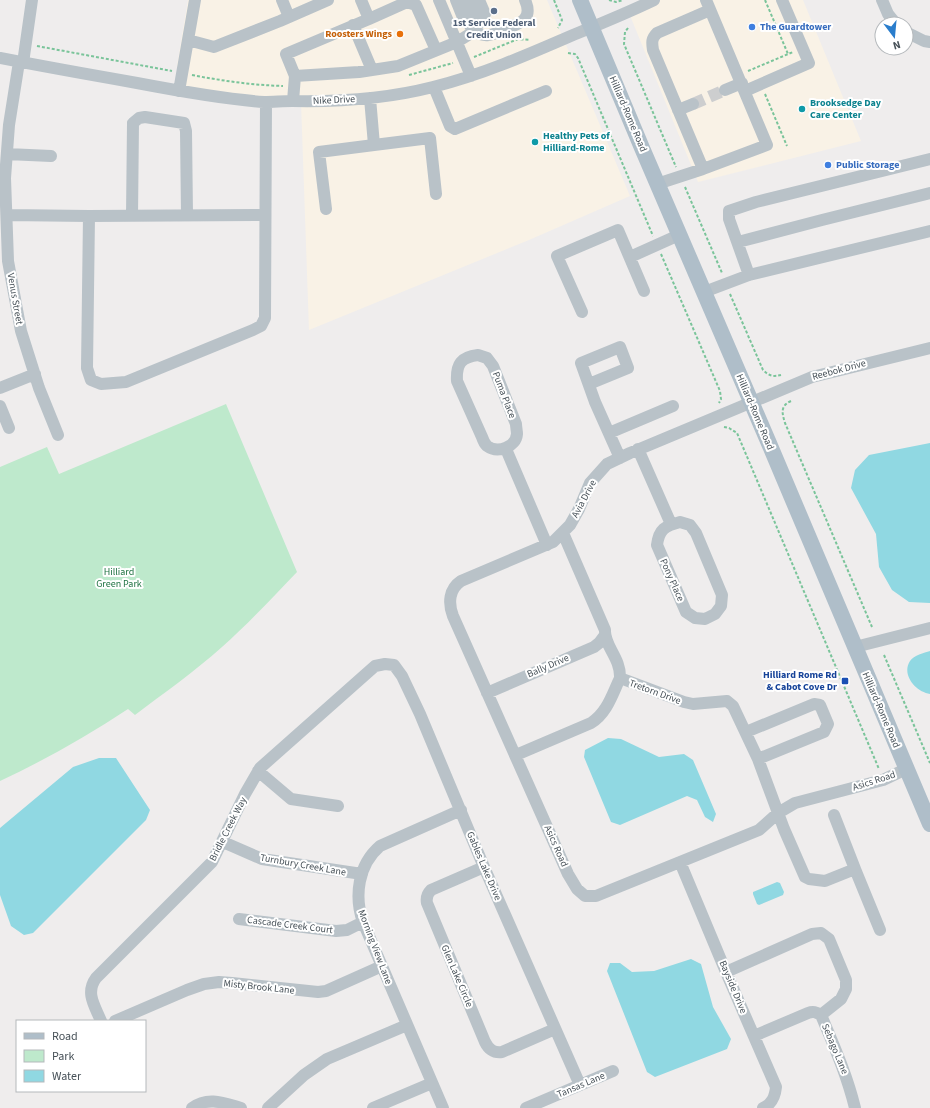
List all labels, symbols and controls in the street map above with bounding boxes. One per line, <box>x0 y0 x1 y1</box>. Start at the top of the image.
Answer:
marker: 1st Service Federal Credit Union <box>489 6 499 16</box>
place label: 1st Service Federal Credit Union <box>453 16 535 42</box>
north arrow <box>874 16 914 56</box>
place label: The Guardtower <box>760 20 831 34</box>
marker: The Guardtower <box>747 22 757 32</box>
place label: Roosters Wings <box>325 27 393 41</box>
marker: Roosters Wings <box>395 29 405 39</box>
text: N <box>891 37 902 53</box>
street label: Hilliard-Rome Road <box>606 74 650 154</box>
street label: Nike Drive <box>312 92 356 108</box>
place label: Brooksedge Day Care Center <box>810 96 882 122</box>
marker: Brooksedge Day Care Center <box>797 104 807 114</box>
place label: Healthy Pets of Hilliard-Rome <box>543 129 610 155</box>
marker: Healthy Pets of Hilliard-Rome <box>530 137 540 147</box>
place label: Public Storage <box>836 158 899 172</box>
marker: Public Storage <box>823 160 833 170</box>
street label: Venus Street <box>4 272 27 326</box>
street label: Reebok Drive <box>811 356 867 384</box>
street label: Puma Place <box>489 370 519 420</box>
street label: Hilliard-Rome Road <box>733 372 777 452</box>
street label: Avia Drive <box>568 477 600 520</box>
street label: Pony Place <box>656 556 688 604</box>
park label: Hilliard Green Park <box>96 565 142 591</box>
street label: Bally Drive <box>525 651 571 681</box>
place label: Hilliard Rome Rd & Cabot Cove Dr <box>763 668 837 694</box>
street label: Hilliard-Rome Road <box>859 670 903 750</box>
street label: Tretorn Drive <box>627 676 683 708</box>
marker: Hilliard Rome Rd & Cabot Cove Dr <box>840 676 850 686</box>
street label: Asics Road <box>851 767 897 795</box>
street label: Bridle Creek Way <box>206 794 250 863</box>
street label: Asics Road <box>541 823 571 869</box>
street label: Gables Lake Drive <box>463 829 505 903</box>
street label: Turnbury Creek Lane <box>259 851 347 879</box>
street label: Morning View Lane <box>354 908 396 986</box>
street label: Cascade Creek Court <box>246 913 334 937</box>
street label: Glen Lake Circle <box>438 943 476 1009</box>
street label: Bayside Drive <box>716 958 750 1016</box>
street label: Misty Brook Lane <box>223 976 295 998</box>
legend <box>16 1020 146 1092</box>
street label: Sebago Lane <box>818 1022 852 1076</box>
text: Road <box>52 1028 78 1045</box>
text: Park <box>52 1048 74 1065</box>
text: Water <box>52 1068 82 1085</box>
street label: Tansas Lane <box>555 1069 607 1101</box>

